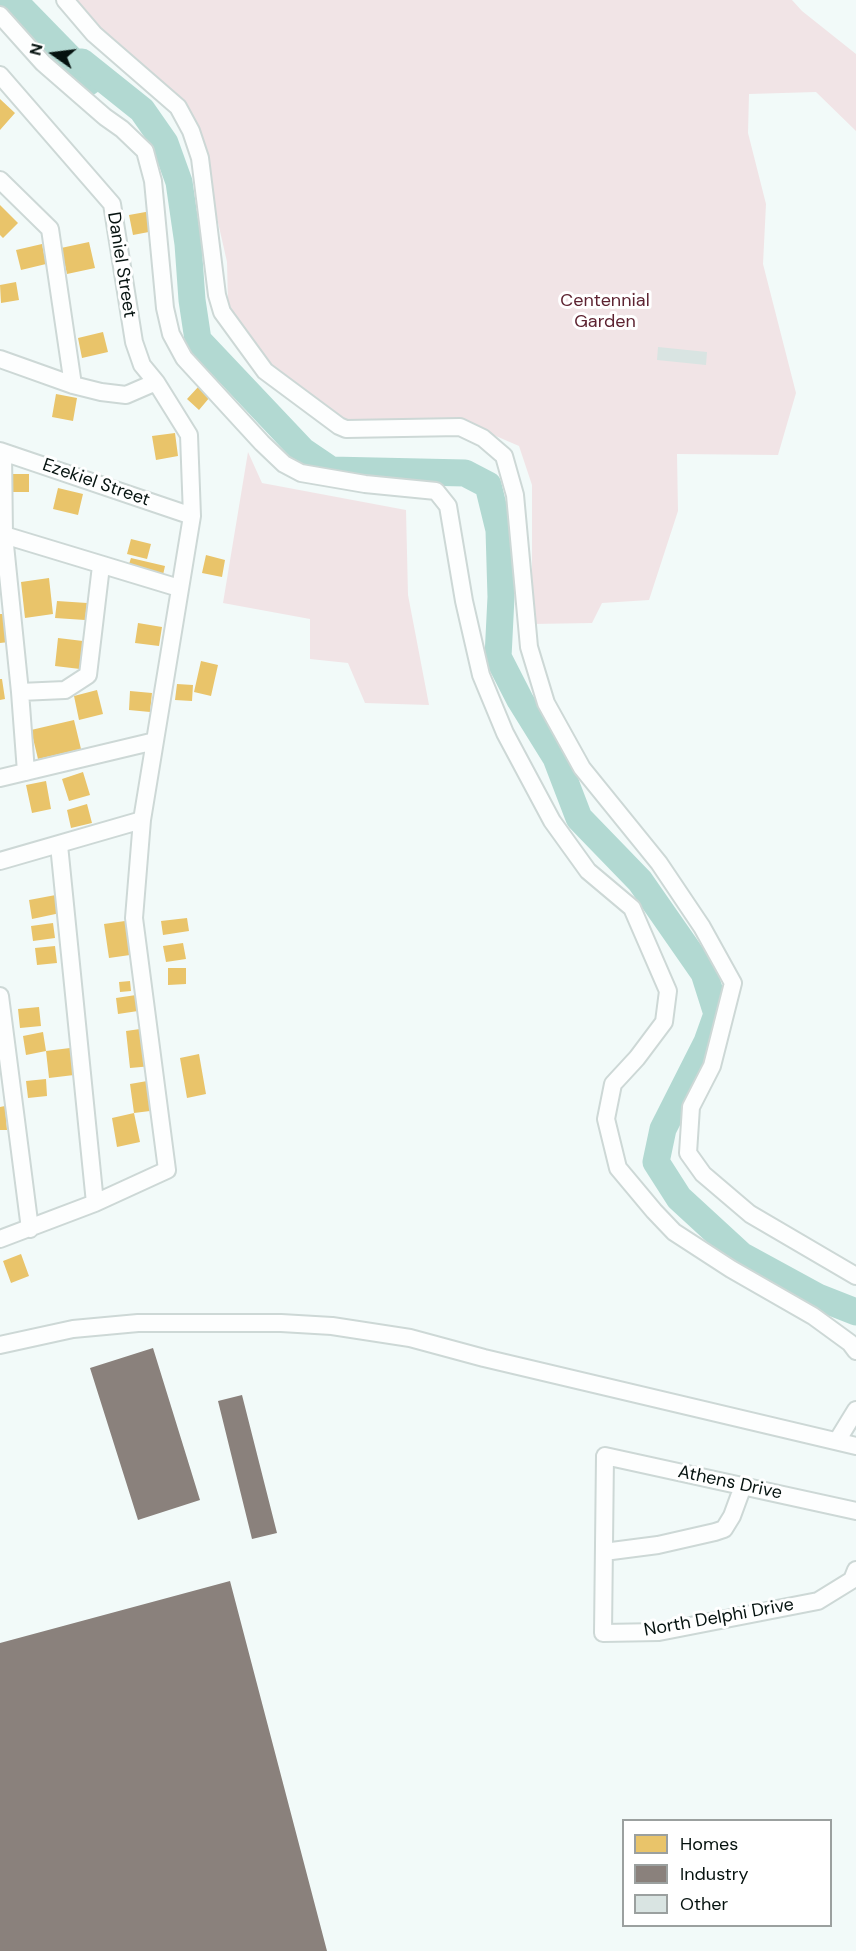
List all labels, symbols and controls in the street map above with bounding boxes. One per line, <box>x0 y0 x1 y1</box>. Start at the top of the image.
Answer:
north arrow <box>24 24 84 84</box>
text: N <box>24 41 48 58</box>
street label: Daniel Street <box>102 211 140 319</box>
park label: Centennial Garden <box>560 290 650 332</box>
street label: Ezekiel Street <box>40 455 152 511</box>
street label: Athens Drive <box>676 1461 784 1505</box>
street label: North Delphi Drive <box>642 1594 796 1642</box>
legend <box>622 1819 832 1927</box>
text: Homes <box>680 1832 738 1856</box>
text: Industry <box>680 1862 749 1886</box>
text: Other <box>680 1892 728 1916</box>

